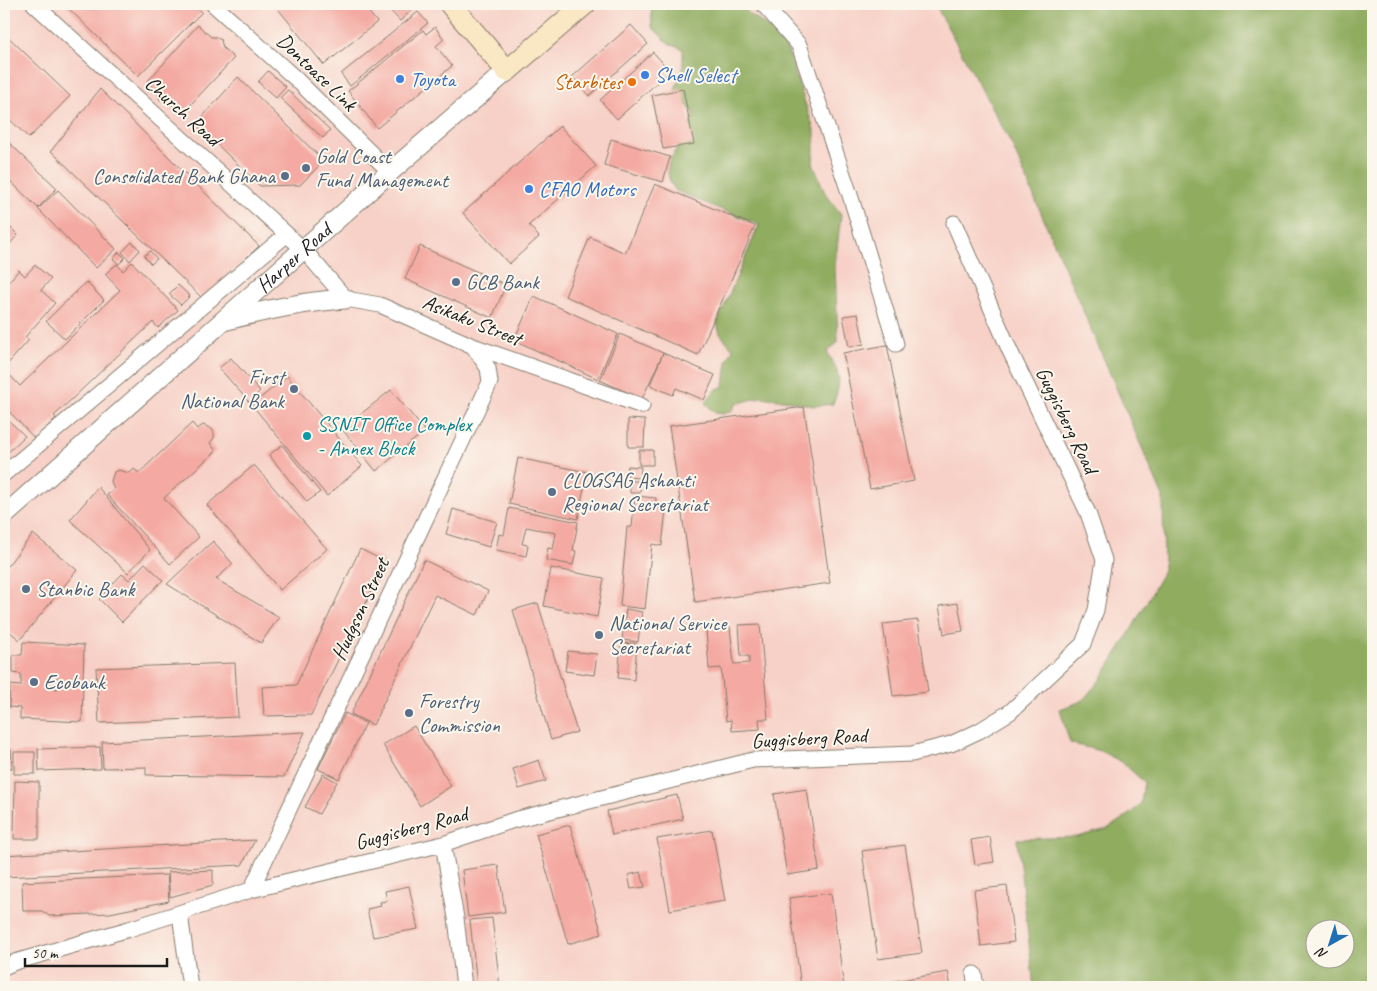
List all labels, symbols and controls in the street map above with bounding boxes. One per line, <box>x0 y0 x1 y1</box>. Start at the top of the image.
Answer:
street label: Dontoase Link <box>272 27 363 117</box>
place label: Shell Select <box>655 62 739 88</box>
place label: Toyota <box>410 66 457 92</box>
place label: Starbites <box>554 69 624 95</box>
marker: Shell Select <box>639 69 651 81</box>
street label: Church Road <box>140 70 229 154</box>
marker: Toyota <box>394 73 406 85</box>
marker: Starbites <box>626 76 638 88</box>
place label: Gold Coast Fund Management <box>316 143 450 193</box>
marker: Gold Coast Fund Management <box>300 162 312 174</box>
place label: Consolidated Bank Ghana <box>93 163 277 189</box>
marker: Consolidated Bank Ghana <box>279 170 291 182</box>
place label: CFAO Motors <box>539 176 637 202</box>
marker: CFAO Motors <box>523 183 535 195</box>
street label: Harper Road <box>251 215 339 298</box>
place label: GCB Bank <box>466 269 540 295</box>
marker: GCB Bank <box>450 276 462 288</box>
street label: Asikaku Street <box>419 289 528 353</box>
street label: Guggisberg Road <box>1030 363 1106 481</box>
place label: First National Bank <box>180 364 287 414</box>
marker: First National Bank <box>288 383 300 395</box>
place label: SSNIT Office Complex - Annex Block <box>317 411 473 461</box>
marker: SSNIT Office Complex - Annex Block <box>301 430 313 442</box>
place label: CLOGSAG Ashanti Regional Secretariat <box>562 467 710 517</box>
marker: CLOGSAG Ashanti Regional Secretariat <box>546 486 558 498</box>
street label: Hudgson Street <box>325 552 396 664</box>
place label: Stanbic Bank <box>36 576 136 602</box>
marker: Stanbic Bank <box>20 583 32 595</box>
place label: National Service Secretariat <box>609 610 729 660</box>
marker: National Service Secretariat <box>593 629 605 641</box>
place label: Ecobank <box>44 669 107 695</box>
marker: Ecobank <box>28 676 40 688</box>
place label: Forestry Commission <box>419 688 501 738</box>
marker: Forestry Commission <box>403 707 415 719</box>
street label: Guggisberg Road <box>751 722 871 754</box>
street label: Guggisberg Road <box>352 800 474 855</box>
north arrow <box>1304 918 1354 968</box>
scale bar <box>25 936 168 968</box>
text: N <box>1312 943 1331 963</box>
text: 50 m <box>32 944 59 963</box>

